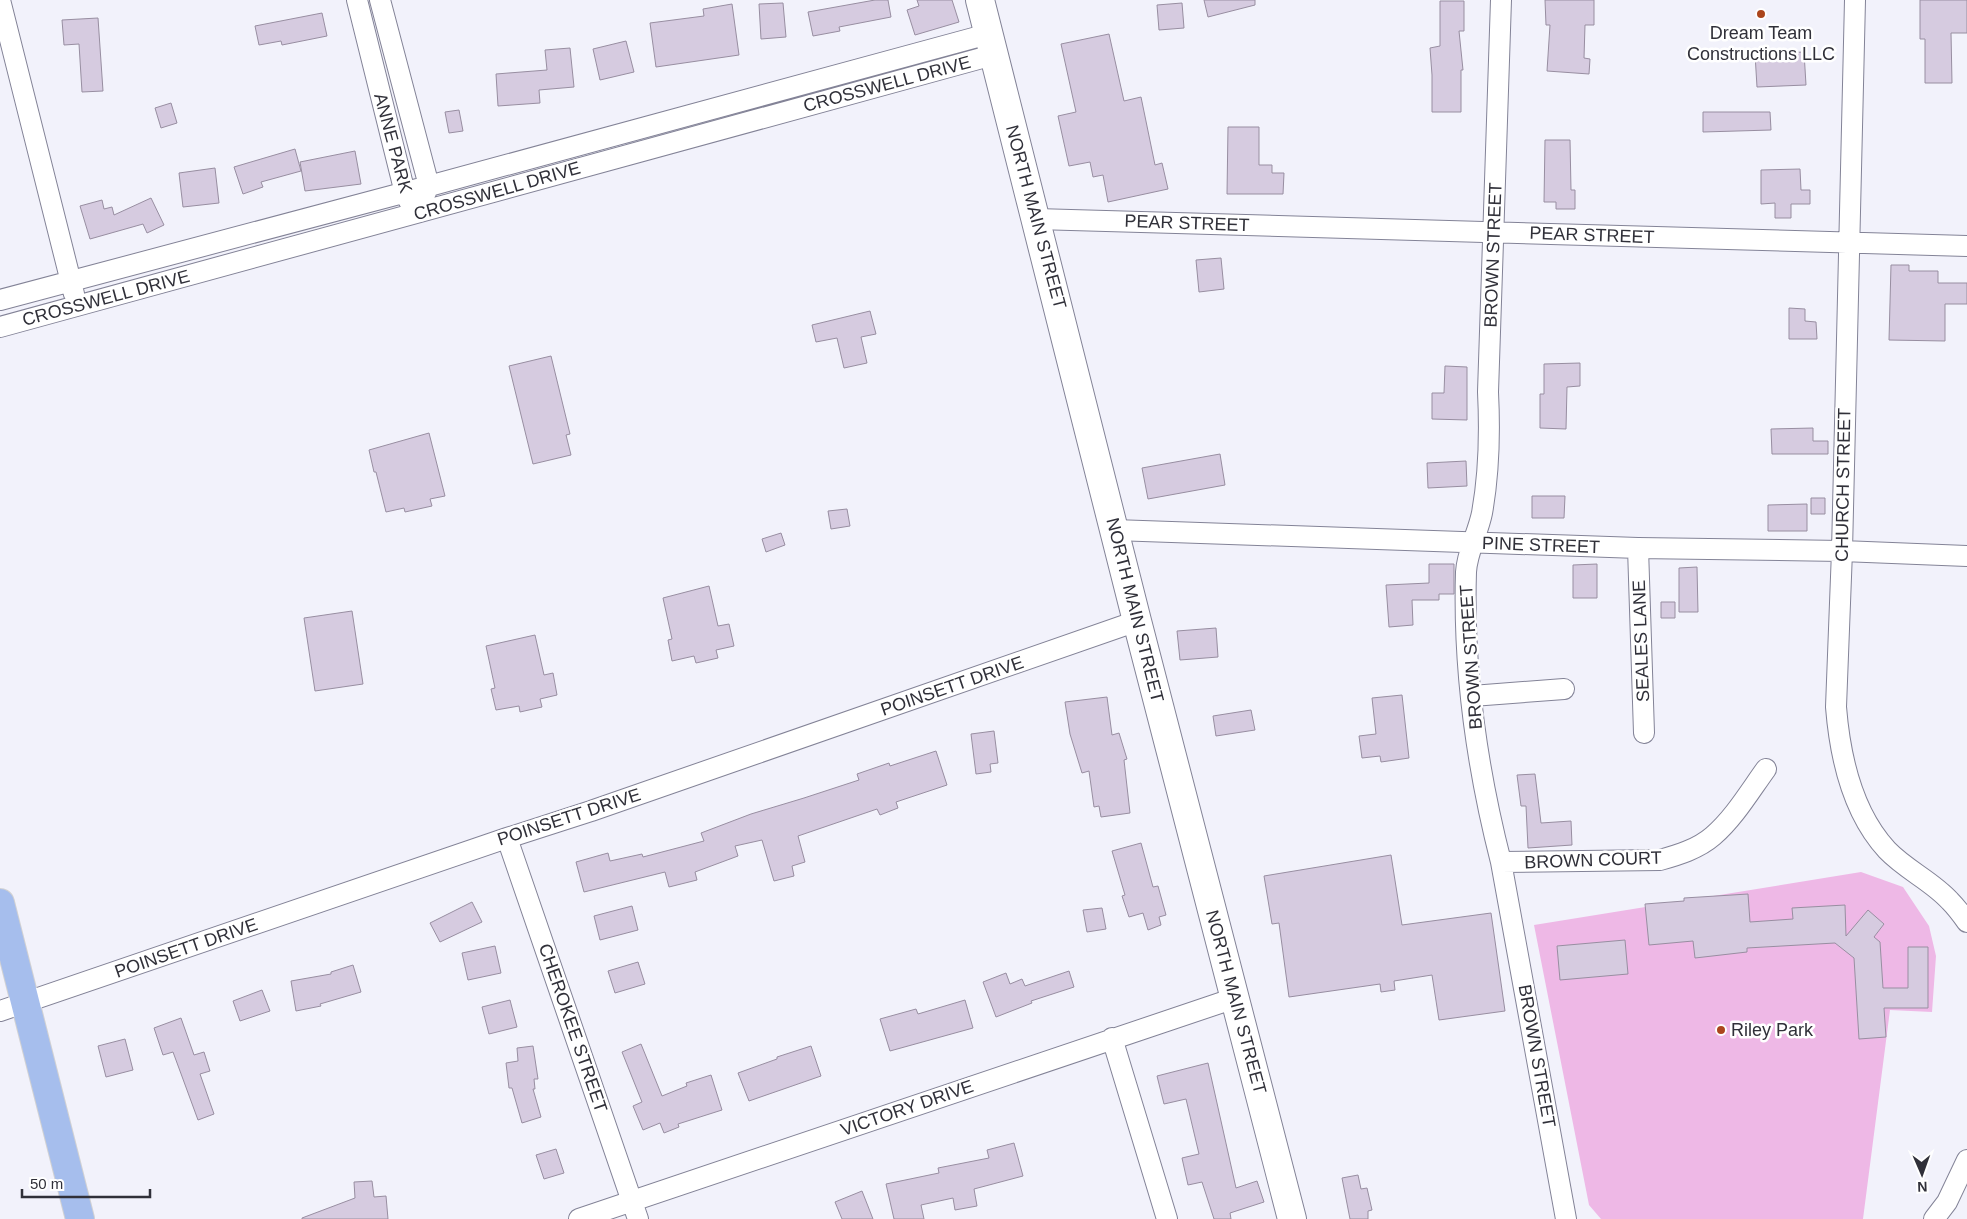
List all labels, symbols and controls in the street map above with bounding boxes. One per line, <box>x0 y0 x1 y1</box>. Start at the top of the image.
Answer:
marker: Dream Team Constructions LLC <box>1755 8 1767 20</box>
place label: Dream Team Constructions LLC <box>1687 23 1835 64</box>
street label: CROSSWELL DRIVE <box>801 52 973 116</box>
street label: ANNE PARK <box>370 91 416 195</box>
street label: NORTH MAIN STREET <box>1002 123 1070 311</box>
street label: CROSSWELL DRIVE <box>411 158 583 224</box>
street label: BROWN STREET <box>1480 182 1506 328</box>
street label: PEAR STREET <box>1124 211 1250 235</box>
street label: PEAR STREET <box>1529 223 1655 247</box>
street label: CROSSWELL DRIVE <box>20 266 192 330</box>
street label: CHURCH STREET <box>1832 408 1854 562</box>
street label: NORTH MAIN STREET <box>1102 516 1168 704</box>
street label: PINE STREET <box>1482 533 1600 557</box>
street label: SEALES LANE <box>1629 580 1653 702</box>
street label: BROWN STREET <box>1456 584 1486 730</box>
street label: POINSETT DRIVE <box>878 652 1026 720</box>
street label: POINSETT DRIVE <box>495 784 643 850</box>
street label: BROWN COURT <box>1524 848 1662 872</box>
street label: NORTH MAIN STREET <box>1202 908 1270 1096</box>
street label: POINSETT DRIVE <box>112 914 260 982</box>
street label: CHEROKEE STREET <box>535 941 611 1115</box>
street label: BROWN STREET <box>1515 983 1559 1129</box>
place label: Riley Park <box>1731 1020 1814 1040</box>
marker: Riley Park <box>1715 1024 1727 1036</box>
street label: VICTORY DRIVE <box>838 1076 976 1140</box>
north arrow <box>1897 1149 1947 1199</box>
scale bar <box>22 1166 150 1198</box>
text: 50 m <box>30 1175 63 1192</box>
text: N <box>1917 1179 1928 1195</box>

